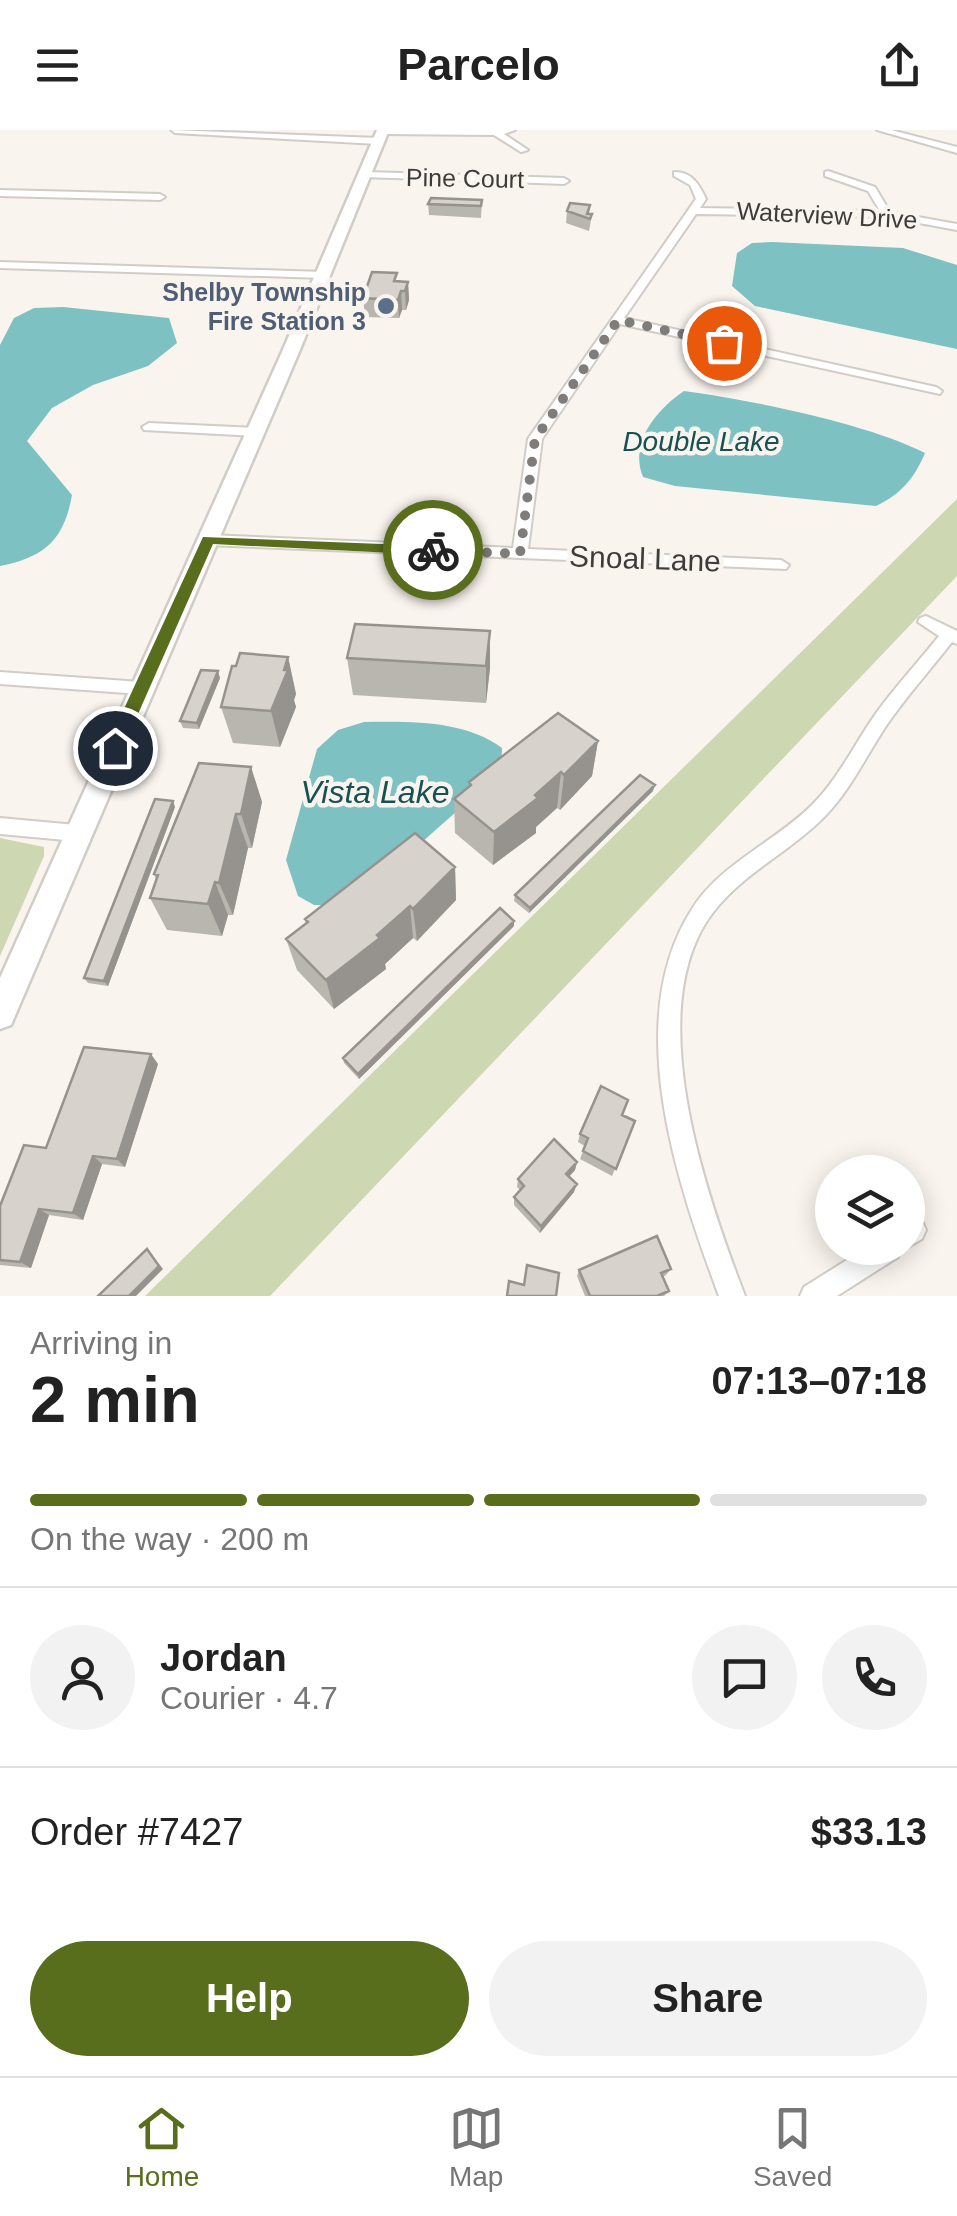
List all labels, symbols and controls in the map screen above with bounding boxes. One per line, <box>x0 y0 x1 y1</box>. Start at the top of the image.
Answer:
icon: menu <box>30 38 85 93</box>
icon: share <box>872 38 927 93</box>
text: Parcelo <box>397 39 560 90</box>
street label: Pine Court <box>406 163 524 193</box>
street label: Waterview Drive <box>736 196 918 234</box>
place label: Shelby Township Fire Station 3 <box>162 278 366 335</box>
marker: Shelby Township Fire Station 3 <box>375 295 397 317</box>
pin <box>682 301 767 386</box>
icon: bag <box>697 316 752 371</box>
water label: Double Lake <box>622 426 780 457</box>
courier <box>383 500 483 600</box>
icon: bike <box>406 523 461 578</box>
street label: Snoal Lane <box>569 539 721 578</box>
pin <box>73 706 158 791</box>
icon: home <box>88 721 143 776</box>
water label: Vista Lake <box>301 774 449 810</box>
map controls <box>815 1155 925 1265</box>
button: layers <box>815 1155 925 1265</box>
text: Arriving in <box>30 1325 172 1361</box>
text: 07:13–07:18 <box>711 1360 927 1402</box>
text: 2 min <box>30 1363 200 1436</box>
text: On the way · 200 m <box>30 1521 309 1557</box>
button: person <box>30 1625 135 1730</box>
button: chat <box>692 1625 797 1730</box>
button: phone <box>822 1625 927 1730</box>
text: Jordan <box>160 1637 287 1679</box>
text: Courier · 4.7 <box>160 1680 338 1716</box>
text: Order #7427 <box>30 1811 243 1853</box>
text: $33.13 <box>811 1811 927 1853</box>
button: Help <box>30 1941 469 2056</box>
button: Share <box>489 1941 927 2056</box>
tab: Home <box>125 2101 199 2193</box>
tab: Map <box>449 2101 504 2193</box>
tab: Saved <box>753 2101 832 2193</box>

